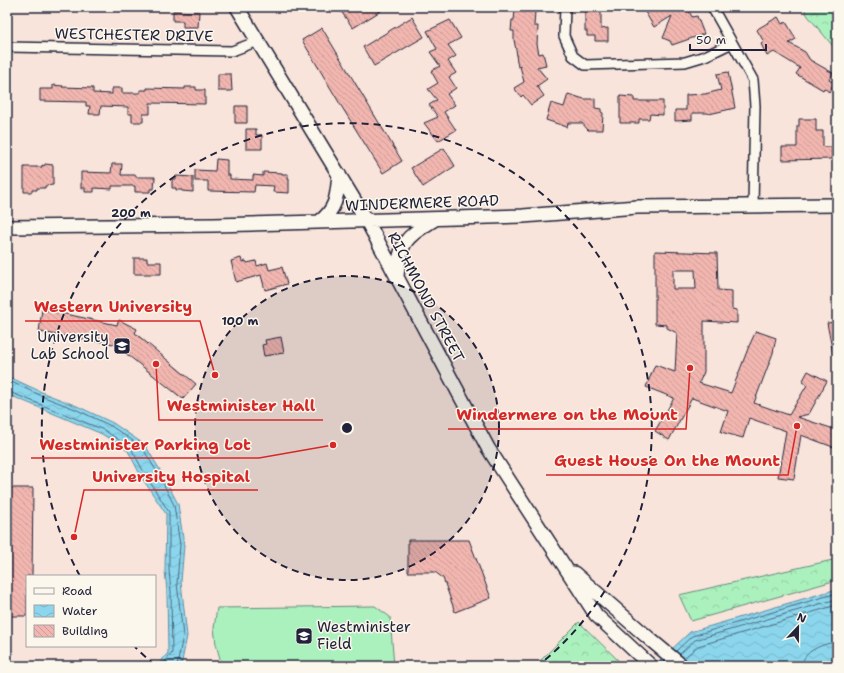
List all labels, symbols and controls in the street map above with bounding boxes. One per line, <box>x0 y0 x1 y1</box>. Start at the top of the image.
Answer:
street label: WESTCHESTER DRIVE <box>54 24 214 46</box>
scale bar <box>690 26 766 52</box>
text: 50 m <box>696 32 726 48</box>
street label: WINDERMERE ROAD <box>345 190 499 216</box>
text: 200 m <box>111 205 151 221</box>
street label: RICHMOND STREET <box>383 228 469 366</box>
callout: Western University <box>25 293 200 321</box>
text: Western University <box>34 296 192 317</box>
text: 100 m <box>222 313 259 329</box>
place label: University Lab School <box>30 327 109 364</box>
school or university icon: University Lab School <box>112 336 132 356</box>
callout: Westminister Hall <box>159 392 323 420</box>
text: Westminister Hall <box>167 395 316 416</box>
callout: Windermere on the Mount <box>448 401 686 429</box>
text: Windermere on the Mount <box>456 404 678 425</box>
centre of rings <box>340 421 354 435</box>
callout: Westminister Parking Lot <box>31 430 259 458</box>
text: Westminister Parking Lot <box>39 434 251 455</box>
callout: Guest House On the Mount <box>546 447 788 475</box>
text: Guest House On the Mount <box>554 450 780 471</box>
callout: University Hospital <box>84 462 258 490</box>
text: University Hospital <box>92 466 251 487</box>
legend <box>26 575 156 647</box>
text: Road <box>62 583 93 599</box>
text: Water <box>62 603 98 619</box>
north arrow <box>778 607 818 647</box>
text: N <box>795 610 809 627</box>
place label: Westminister Field <box>317 617 411 654</box>
text: Building <box>62 623 108 639</box>
school or university icon: Westminister Field <box>294 626 314 646</box>

